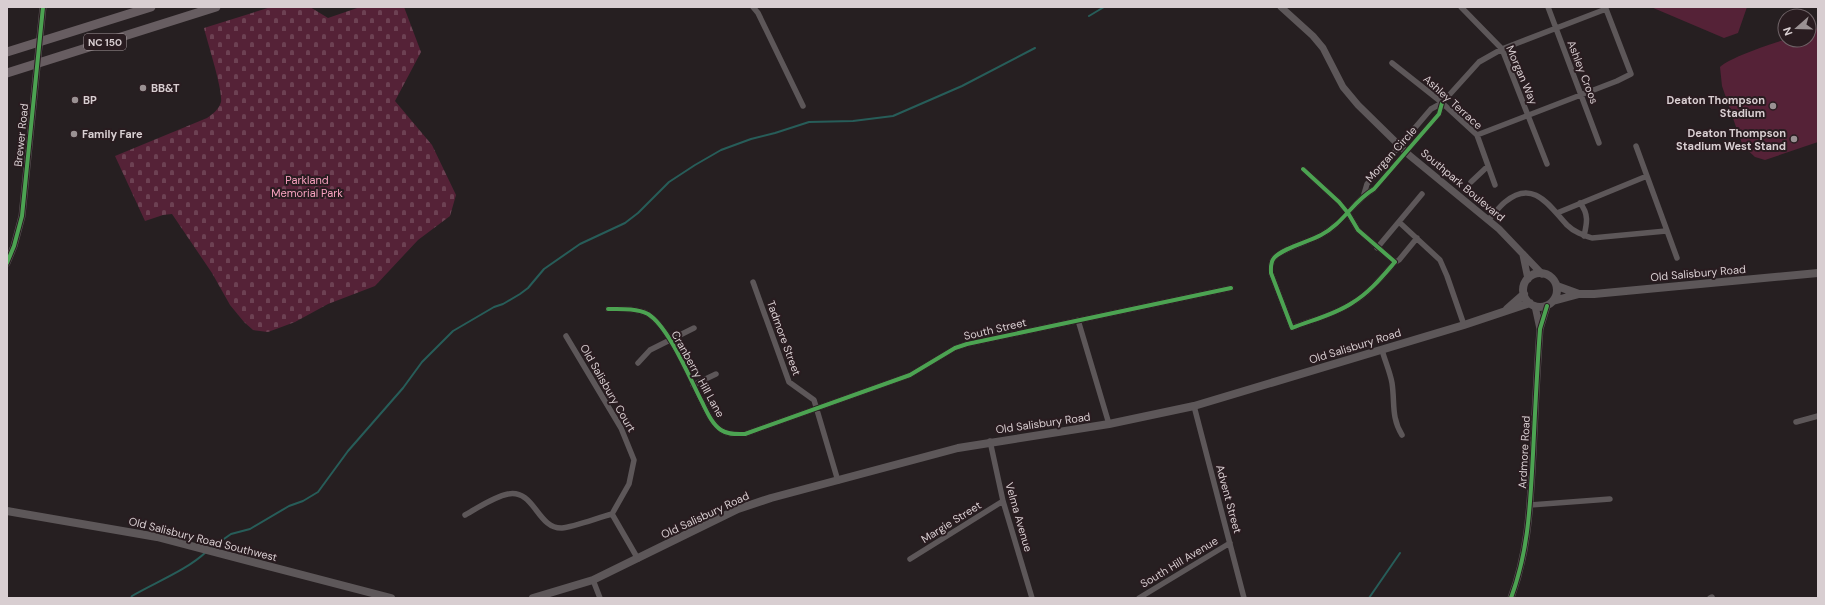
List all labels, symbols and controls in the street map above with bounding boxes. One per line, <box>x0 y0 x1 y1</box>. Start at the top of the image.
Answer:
north arrow <box>1777 8 1817 48</box>
text: N <box>1780 25 1796 38</box>
road number: NC 150 <box>84 34 126 50</box>
street label: Ashley Croos <box>1564 38 1602 106</box>
street label: Morgan Way <box>1503 43 1541 107</box>
street label: Ashley Terrace <box>1421 72 1485 132</box>
place label: BB&T <box>151 81 180 95</box>
marker: BB&T <box>138 83 148 93</box>
place label: BP <box>83 93 97 107</box>
place label: Deaton Thompson Stadium <box>1667 93 1765 120</box>
marker: BP <box>70 95 80 105</box>
marker: Deaton Thompson Stadium <box>1768 101 1778 111</box>
street label: Brewer Road <box>11 103 31 167</box>
street label: Morgan Circle <box>1362 123 1420 185</box>
place label: Deaton Thompson Stadium West Stand <box>1676 126 1786 153</box>
place label: Family Fare <box>82 127 143 141</box>
marker: Family Fare <box>69 129 79 139</box>
marker: Deaton Thompson Stadium West Stand <box>1789 134 1799 144</box>
street label: Southpark Boulevard <box>1418 146 1508 224</box>
park label: Parkland Memorial Park <box>271 173 343 200</box>
street label: Old Salisbury Road <box>1650 262 1746 284</box>
street label: Tadmore Street <box>764 299 804 377</box>
street label: South Street <box>962 315 1028 343</box>
street label: Old Salisbury Road <box>1307 325 1403 367</box>
street label: Cranberry Hill Lane <box>668 328 728 420</box>
street label: Old Salisbury Court <box>577 342 639 434</box>
street label: Old Salisbury Road <box>995 409 1091 437</box>
street label: Ardmore Road <box>1515 415 1533 489</box>
street label: Advent Street <box>1213 463 1245 535</box>
street label: Velma Avenue <box>1002 481 1036 553</box>
street label: Old Salisbury Road <box>659 488 751 542</box>
street label: Margie Street <box>918 498 984 546</box>
street label: Old Salisbury Road Southwest <box>127 514 279 564</box>
street label: South Hill Avenue <box>1138 533 1220 591</box>

